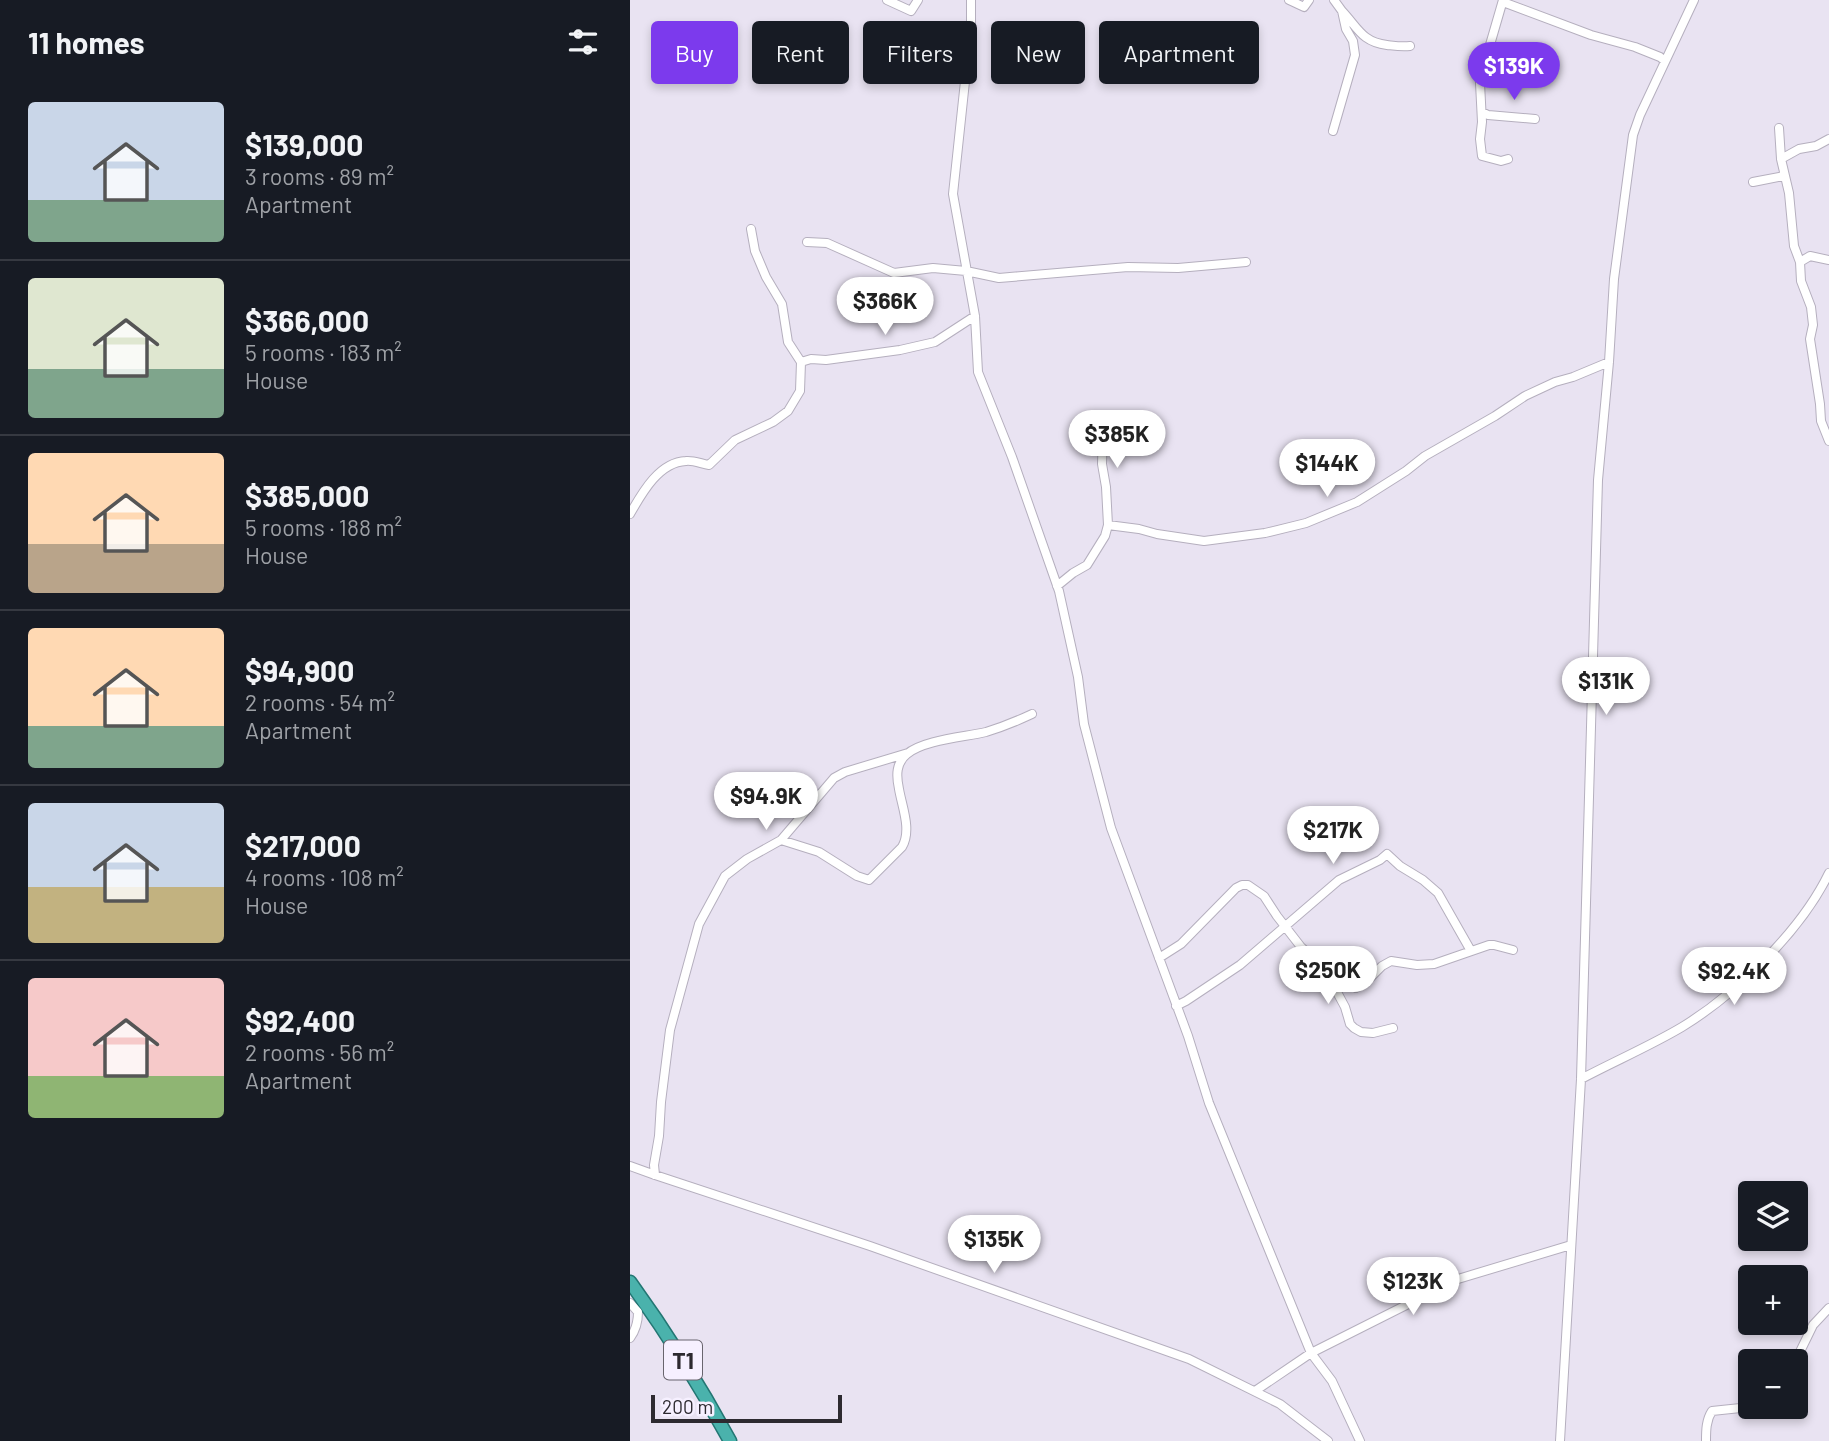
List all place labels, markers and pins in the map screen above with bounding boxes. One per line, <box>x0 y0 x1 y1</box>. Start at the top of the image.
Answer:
pin: $139K <box>1465 42 1563 102</box>
pin: $366K <box>836 278 934 337</box>
pin: $385K <box>1068 410 1166 470</box>
pin: $144K <box>1278 440 1376 499</box>
pin: $131K <box>1557 658 1655 717</box>
pin: $94.9K <box>709 772 823 832</box>
pin: $217K <box>1284 806 1382 866</box>
pin: $250K <box>1279 946 1377 1006</box>
pin: $92.4K <box>1677 948 1791 1007</box>
pin: $135K <box>945 1216 1043 1275</box>
pin: $123K <box>1364 1258 1462 1317</box>

